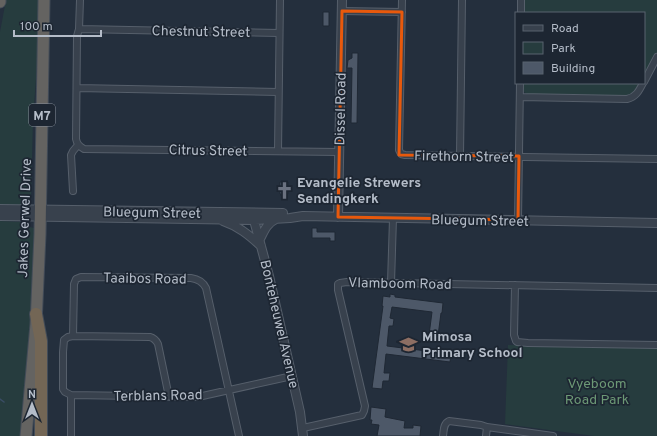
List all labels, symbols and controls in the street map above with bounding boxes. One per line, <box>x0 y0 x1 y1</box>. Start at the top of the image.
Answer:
scale bar <box>14 12 101 38</box>
legend <box>515 12 645 84</box>
text: 100 m <box>20 19 53 35</box>
text: Road <box>551 21 579 37</box>
street label: Chestnut Street <box>152 23 250 42</box>
text: Park <box>551 41 576 57</box>
text: Building <box>551 61 595 77</box>
street label: Dissel Road <box>332 72 351 146</box>
road number: M7 <box>29 104 55 126</box>
street label: Citrus Street <box>168 142 248 161</box>
street label: Firethorn Street <box>414 148 514 167</box>
street label: Jakes Gerwel Drive <box>15 158 36 278</box>
place label: Evangelie Strewers Sendingkerk <box>297 175 421 208</box>
church icon: Evangelie Strewers Sendingkerk <box>274 180 294 200</box>
street label: Bluegum Street <box>103 204 201 223</box>
street label: Bluegum Street <box>431 212 529 231</box>
street label: Bonteheuwel Avenue <box>255 258 302 390</box>
street label: Taaibos Road <box>103 270 187 289</box>
street label: Vlamboom Road <box>348 275 452 294</box>
place label: Mimosa Primary School <box>422 329 523 362</box>
school or university icon: Mimosa Primary School <box>399 334 419 354</box>
park label: Vyeboom Road Park <box>565 376 629 409</box>
north arrow <box>12 384 52 424</box>
street label: Terblans Road <box>113 387 203 406</box>
text: N <box>28 388 36 402</box>

